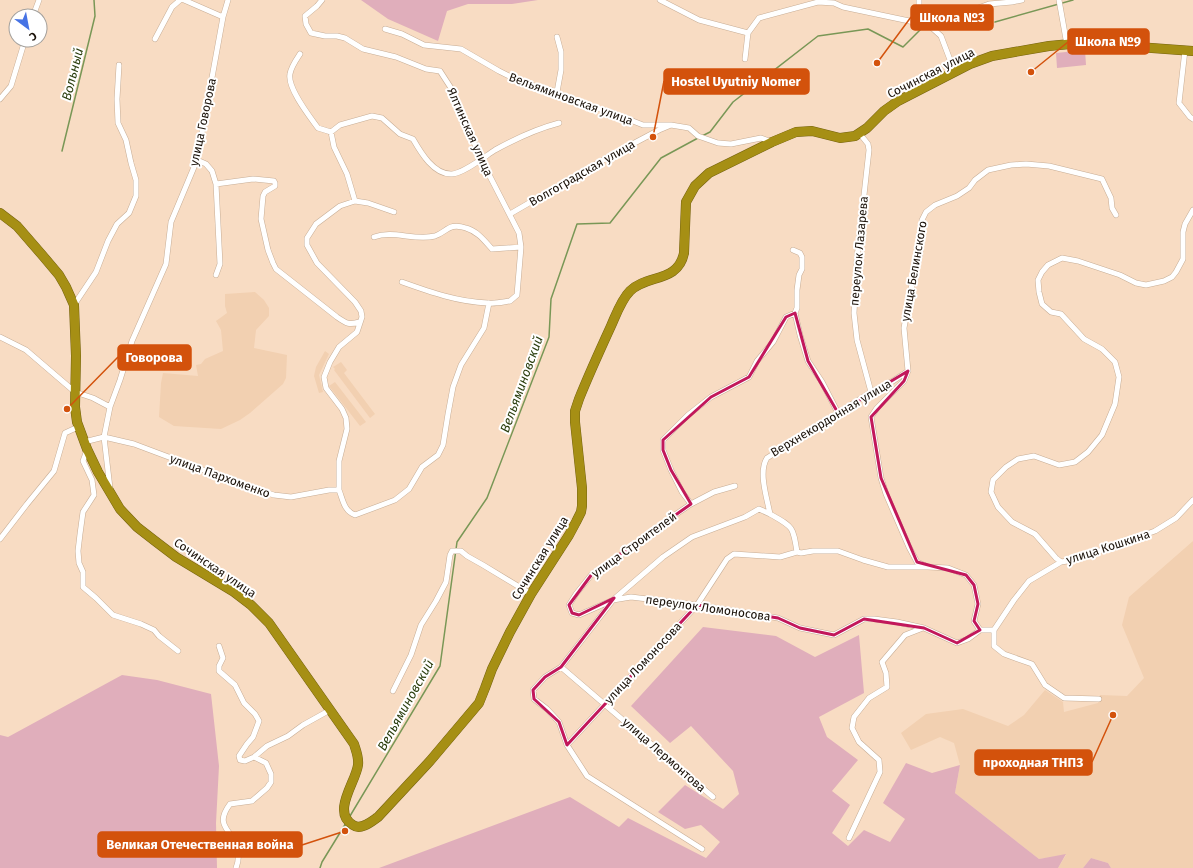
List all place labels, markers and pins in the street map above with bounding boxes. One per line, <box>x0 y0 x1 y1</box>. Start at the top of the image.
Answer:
callout: Школа №3 <box>911 5 993 30</box>
callout: Школа №9 <box>1068 29 1149 54</box>
callout: Hostel Uyutniy Nomer <box>664 69 809 94</box>
callout: Говорова <box>118 345 191 370</box>
callout: проходная ТНПЗ <box>975 750 1092 775</box>
callout: Великая Отечественная война <box>98 832 302 857</box>

